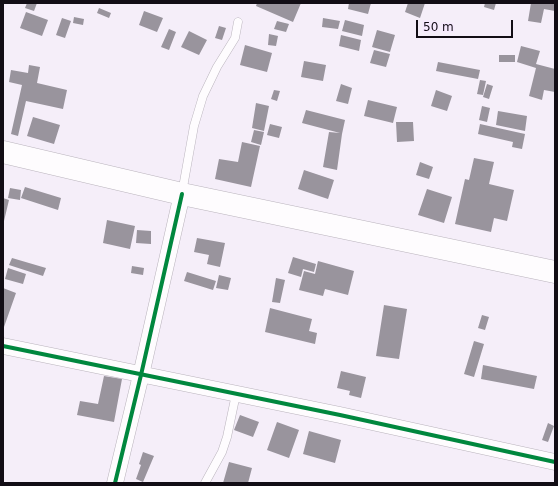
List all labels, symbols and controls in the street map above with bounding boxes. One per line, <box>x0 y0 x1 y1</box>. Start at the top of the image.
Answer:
scale bar <box>418 12 515 38</box>
text: 50 m <box>423 20 454 34</box>

